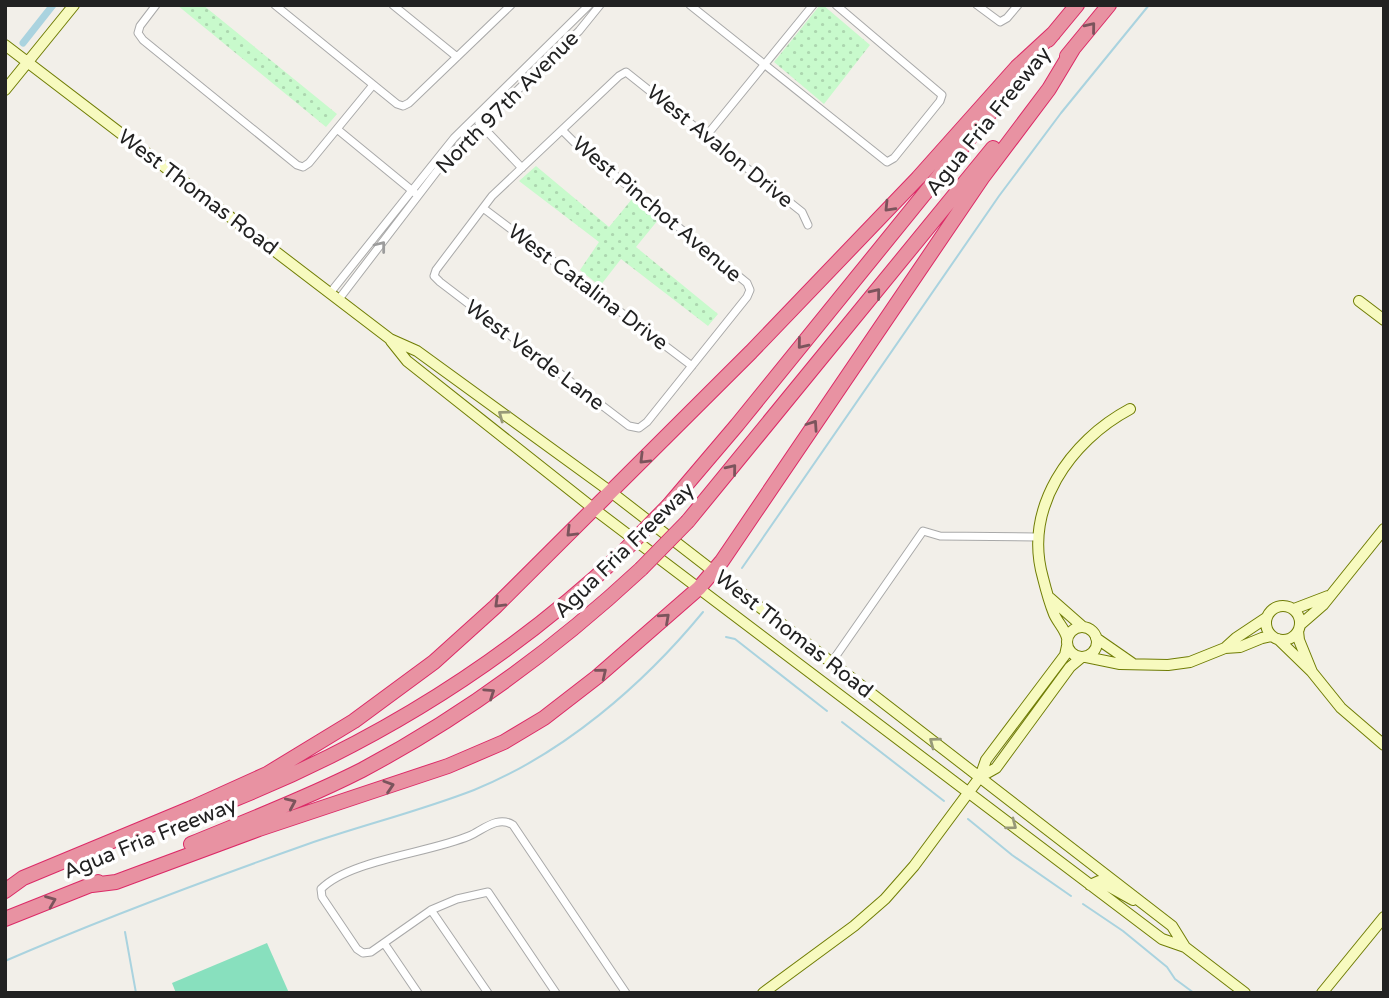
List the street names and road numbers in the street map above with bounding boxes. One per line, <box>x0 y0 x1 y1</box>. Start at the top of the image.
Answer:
street label: North 97th Avenue <box>431 26 584 179</box>
street label: Agua Fria Freeway <box>921 42 1056 201</box>
street label: West Avalon Drive <box>641 80 798 213</box>
street label: West Thomas Road <box>113 124 282 261</box>
street label: West Pinchot Avenue <box>567 131 746 287</box>
street label: West Catalina Drive <box>503 219 673 356</box>
street label: West Verde Lane <box>460 295 609 416</box>
street label: Agua Fria Freeway <box>549 477 699 623</box>
street label: West Thomas Road <box>710 565 878 704</box>
street label: Agua Fria Freeway <box>60 792 240 885</box>

